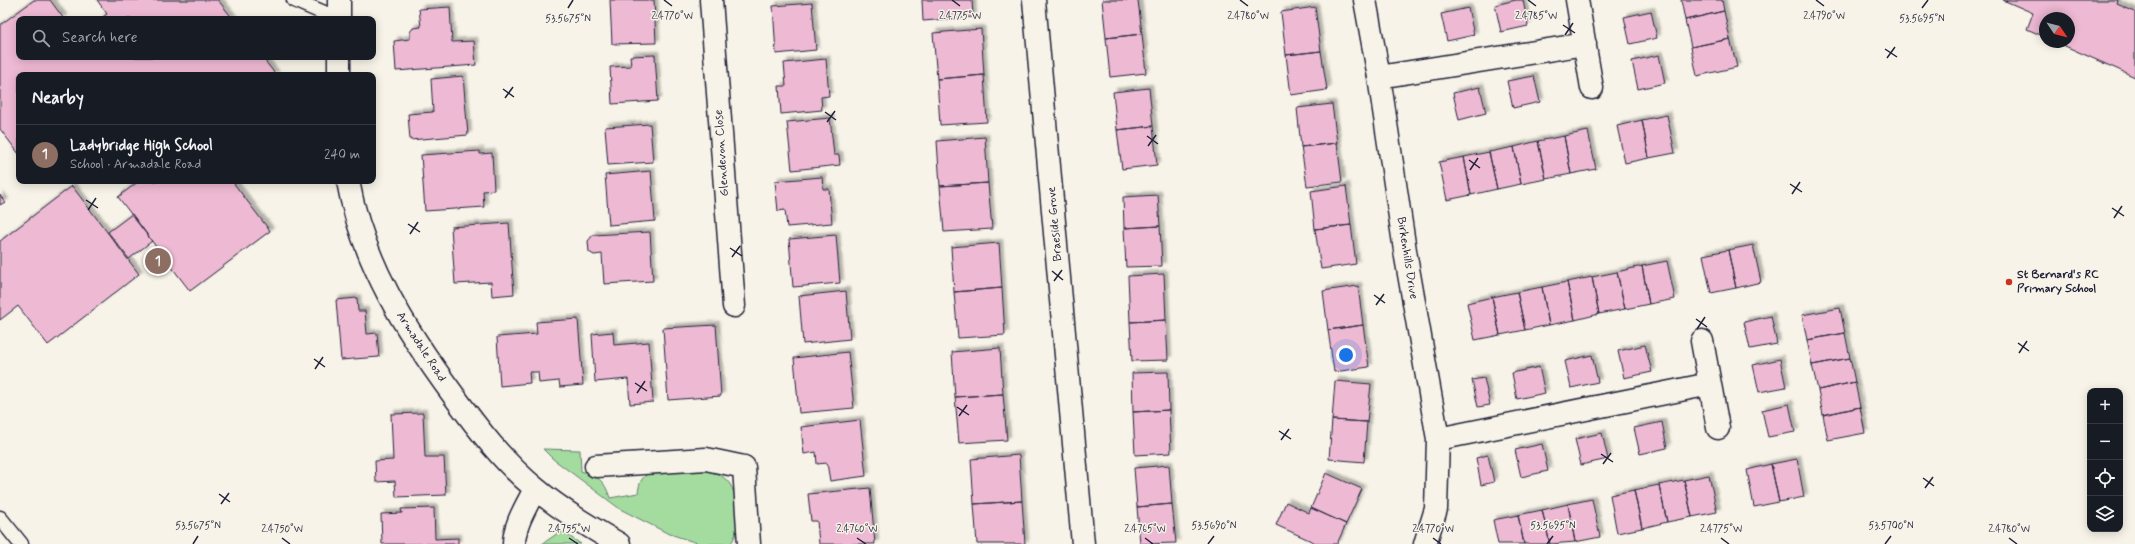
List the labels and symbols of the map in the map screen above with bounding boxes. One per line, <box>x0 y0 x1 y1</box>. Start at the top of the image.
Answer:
text: 2.4770°W <box>651 9 693 23</box>
text: 2.4775°W <box>939 9 981 23</box>
text: 2.4780°W <box>1227 9 1269 23</box>
text: 2.4785°W <box>1515 9 1557 23</box>
text: 2.4790°W <box>1803 9 1845 23</box>
text: 53.5675°N <box>545 12 591 26</box>
text: 53.5695°N <box>1899 12 1945 26</box>
north arrow <box>2039 12 2075 48</box>
street label: Glendevon Close <box>711 109 733 197</box>
street label: Braeside Grove <box>1044 186 1066 262</box>
street label: Birkenhills Drive <box>1393 216 1421 300</box>
pin: 1 <box>145 246 171 276</box>
place label: St Bernard's RC Primary School <box>2017 267 2099 297</box>
marker: St Bernard's RC Primary School <box>2004 277 2014 287</box>
street label: Armadale Road <box>392 309 450 385</box>
your location <box>1336 345 1356 365</box>
text: 53.5675°N <box>175 519 221 533</box>
text: 53.5690°N <box>1192 519 1237 533</box>
text: 53.5695°N <box>1530 519 1576 533</box>
text: 53.5700°N <box>1868 519 1914 533</box>
text: 2.4750°W <box>261 522 303 536</box>
text: 2.4755°W <box>548 522 590 536</box>
text: 2.4760°W <box>837 522 877 536</box>
text: 2.4765°W <box>1124 522 1166 536</box>
text: 2.4770°W <box>1412 522 1454 536</box>
text: 2.4775°W <box>1700 522 1742 536</box>
text: 2.4780°W <box>1988 522 2030 536</box>

